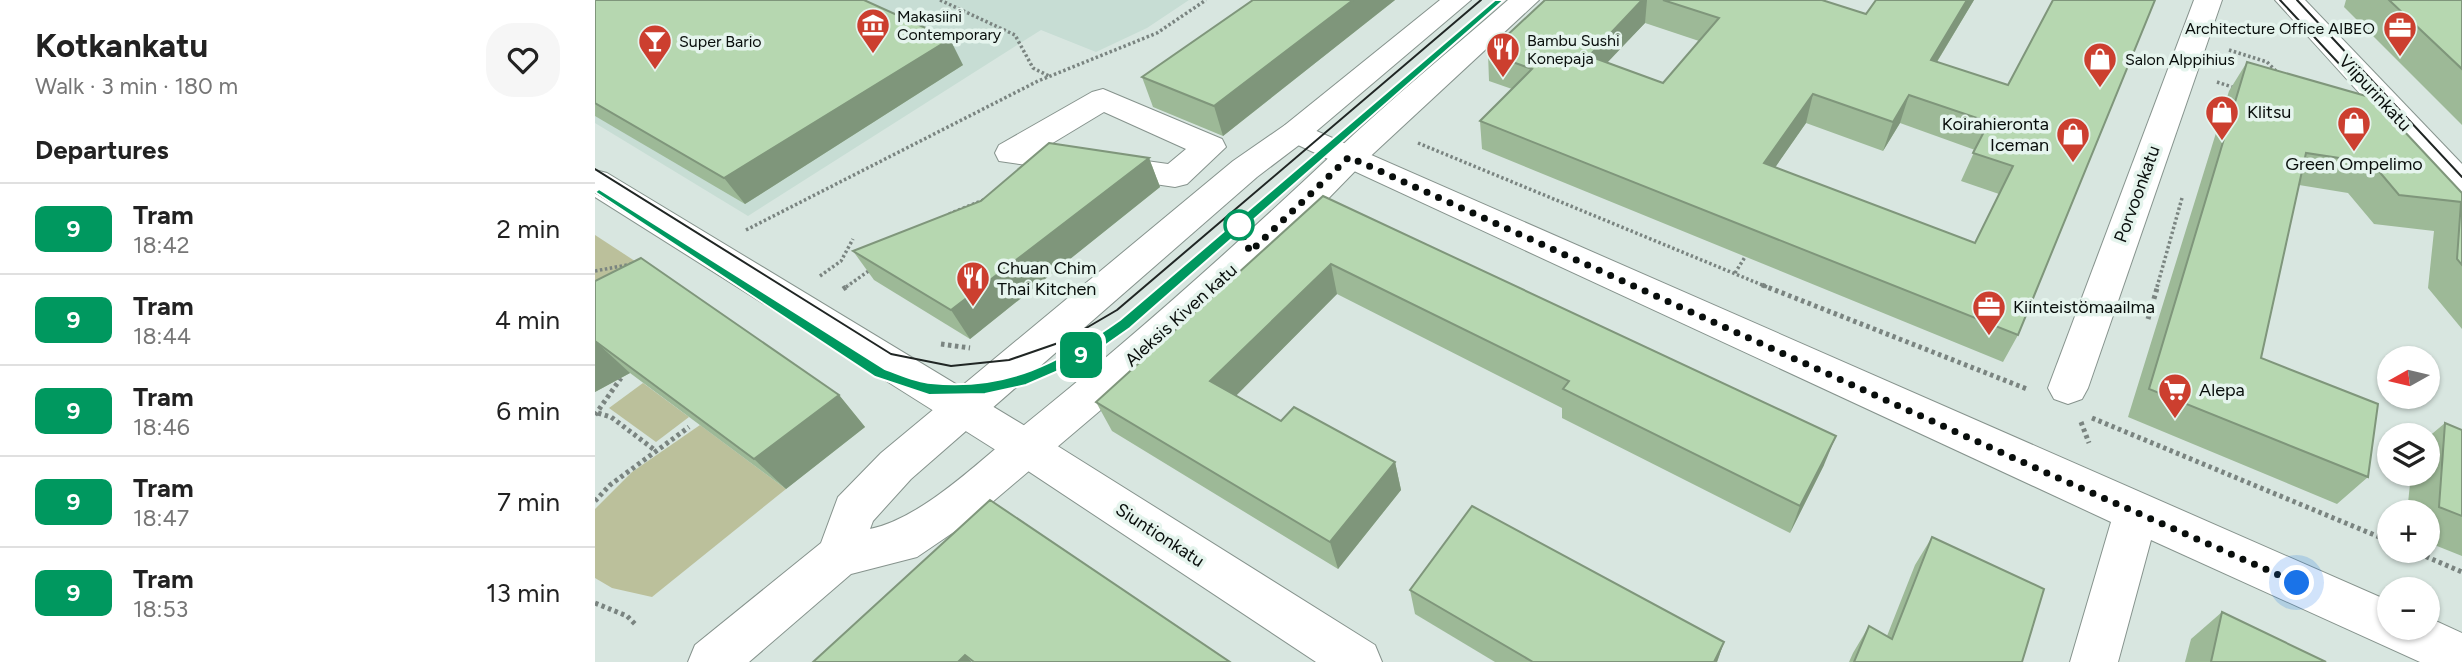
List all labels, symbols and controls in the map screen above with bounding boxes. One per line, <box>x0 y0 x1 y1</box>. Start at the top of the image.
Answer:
museum icon: Makasiini Contemporary <box>854 6 892 55</box>
place label: Makasiini Contemporary <box>897 7 1002 44</box>
office icon: Architecture Office AIBEO <box>2381 9 2419 58</box>
place label: Architecture Office AIBEO <box>2185 19 2375 38</box>
bar icon: Super Bario <box>636 22 674 71</box>
button: heart <box>486 23 560 97</box>
text: Kotkankatu <box>35 26 208 65</box>
restaurant icon: Bambu Sushi Konepaja <box>1484 30 1522 79</box>
place label: Bambu Sushi Konepaja <box>1527 31 1620 68</box>
place label: Super Bario <box>679 32 762 51</box>
shop icon: Salon Alppihius <box>2081 40 2119 89</box>
place label: Salon Alppihius <box>2125 50 2235 69</box>
street label: Viipurinkatu <box>2334 50 2416 136</box>
text: Walk · 3 min · 180 m <box>35 72 238 100</box>
shop icon: Klitsu <box>2203 93 2241 142</box>
place label: Klitsu <box>2247 101 2291 123</box>
shop icon: Green Ompelimo <box>2335 104 2373 153</box>
place label: Koirahieronta Iceman <box>1942 113 2049 156</box>
shop icon: Koirahieronta Iceman <box>2054 115 2092 164</box>
text: Departures <box>35 134 169 166</box>
street label: Porvoonkatu <box>2109 143 2165 245</box>
place label: Green Ompelimo <box>2285 153 2423 175</box>
text: Tram <box>133 199 194 231</box>
unlabelled marker <box>1224 210 1254 240</box>
text: 2 min <box>496 213 560 245</box>
text: 9 <box>67 214 80 243</box>
text: 18:42 <box>133 231 190 259</box>
place label: Chuan Chim Thai Kitchen <box>997 257 1096 300</box>
restaurant icon: Chuan Chim Thai Kitchen <box>954 259 992 308</box>
street label: Aleksis Kiven katu <box>1120 259 1242 371</box>
office icon: Kiinteistömaailma <box>1970 288 2008 337</box>
text: Tram <box>133 290 194 322</box>
place label: Kiinteistömaailma <box>2013 296 2155 318</box>
text: 4 min <box>495 304 560 336</box>
text: 9 <box>67 305 80 334</box>
text: 18:44 <box>133 322 191 350</box>
line badge: 9 <box>1058 332 1104 378</box>
text: 9 <box>1074 340 1088 369</box>
north arrow <box>2377 346 2439 410</box>
map controls <box>2377 346 2440 640</box>
supermarket icon: Alepa <box>2156 371 2194 420</box>
place label: Alepa <box>2199 379 2245 401</box>
text: Tram <box>133 381 194 413</box>
text: 6 min <box>496 395 560 427</box>
text: 9 <box>67 396 80 425</box>
text: 18:46 <box>133 413 190 441</box>
button: layers <box>2377 423 2440 486</box>
text: Tram <box>133 472 194 504</box>
text: 7 min <box>497 486 560 518</box>
text: 9 <box>67 487 80 516</box>
street label: Siuntionkatu <box>1112 498 1208 572</box>
button: + <box>2377 500 2440 563</box>
text: 18:47 <box>133 504 189 532</box>
text: Tram <box>133 563 194 595</box>
your location <box>2279 565 2314 600</box>
text: 13 min <box>486 577 560 609</box>
button: − <box>2377 577 2440 640</box>
text: 9 <box>67 578 80 607</box>
text: 18:53 <box>133 595 188 623</box>

